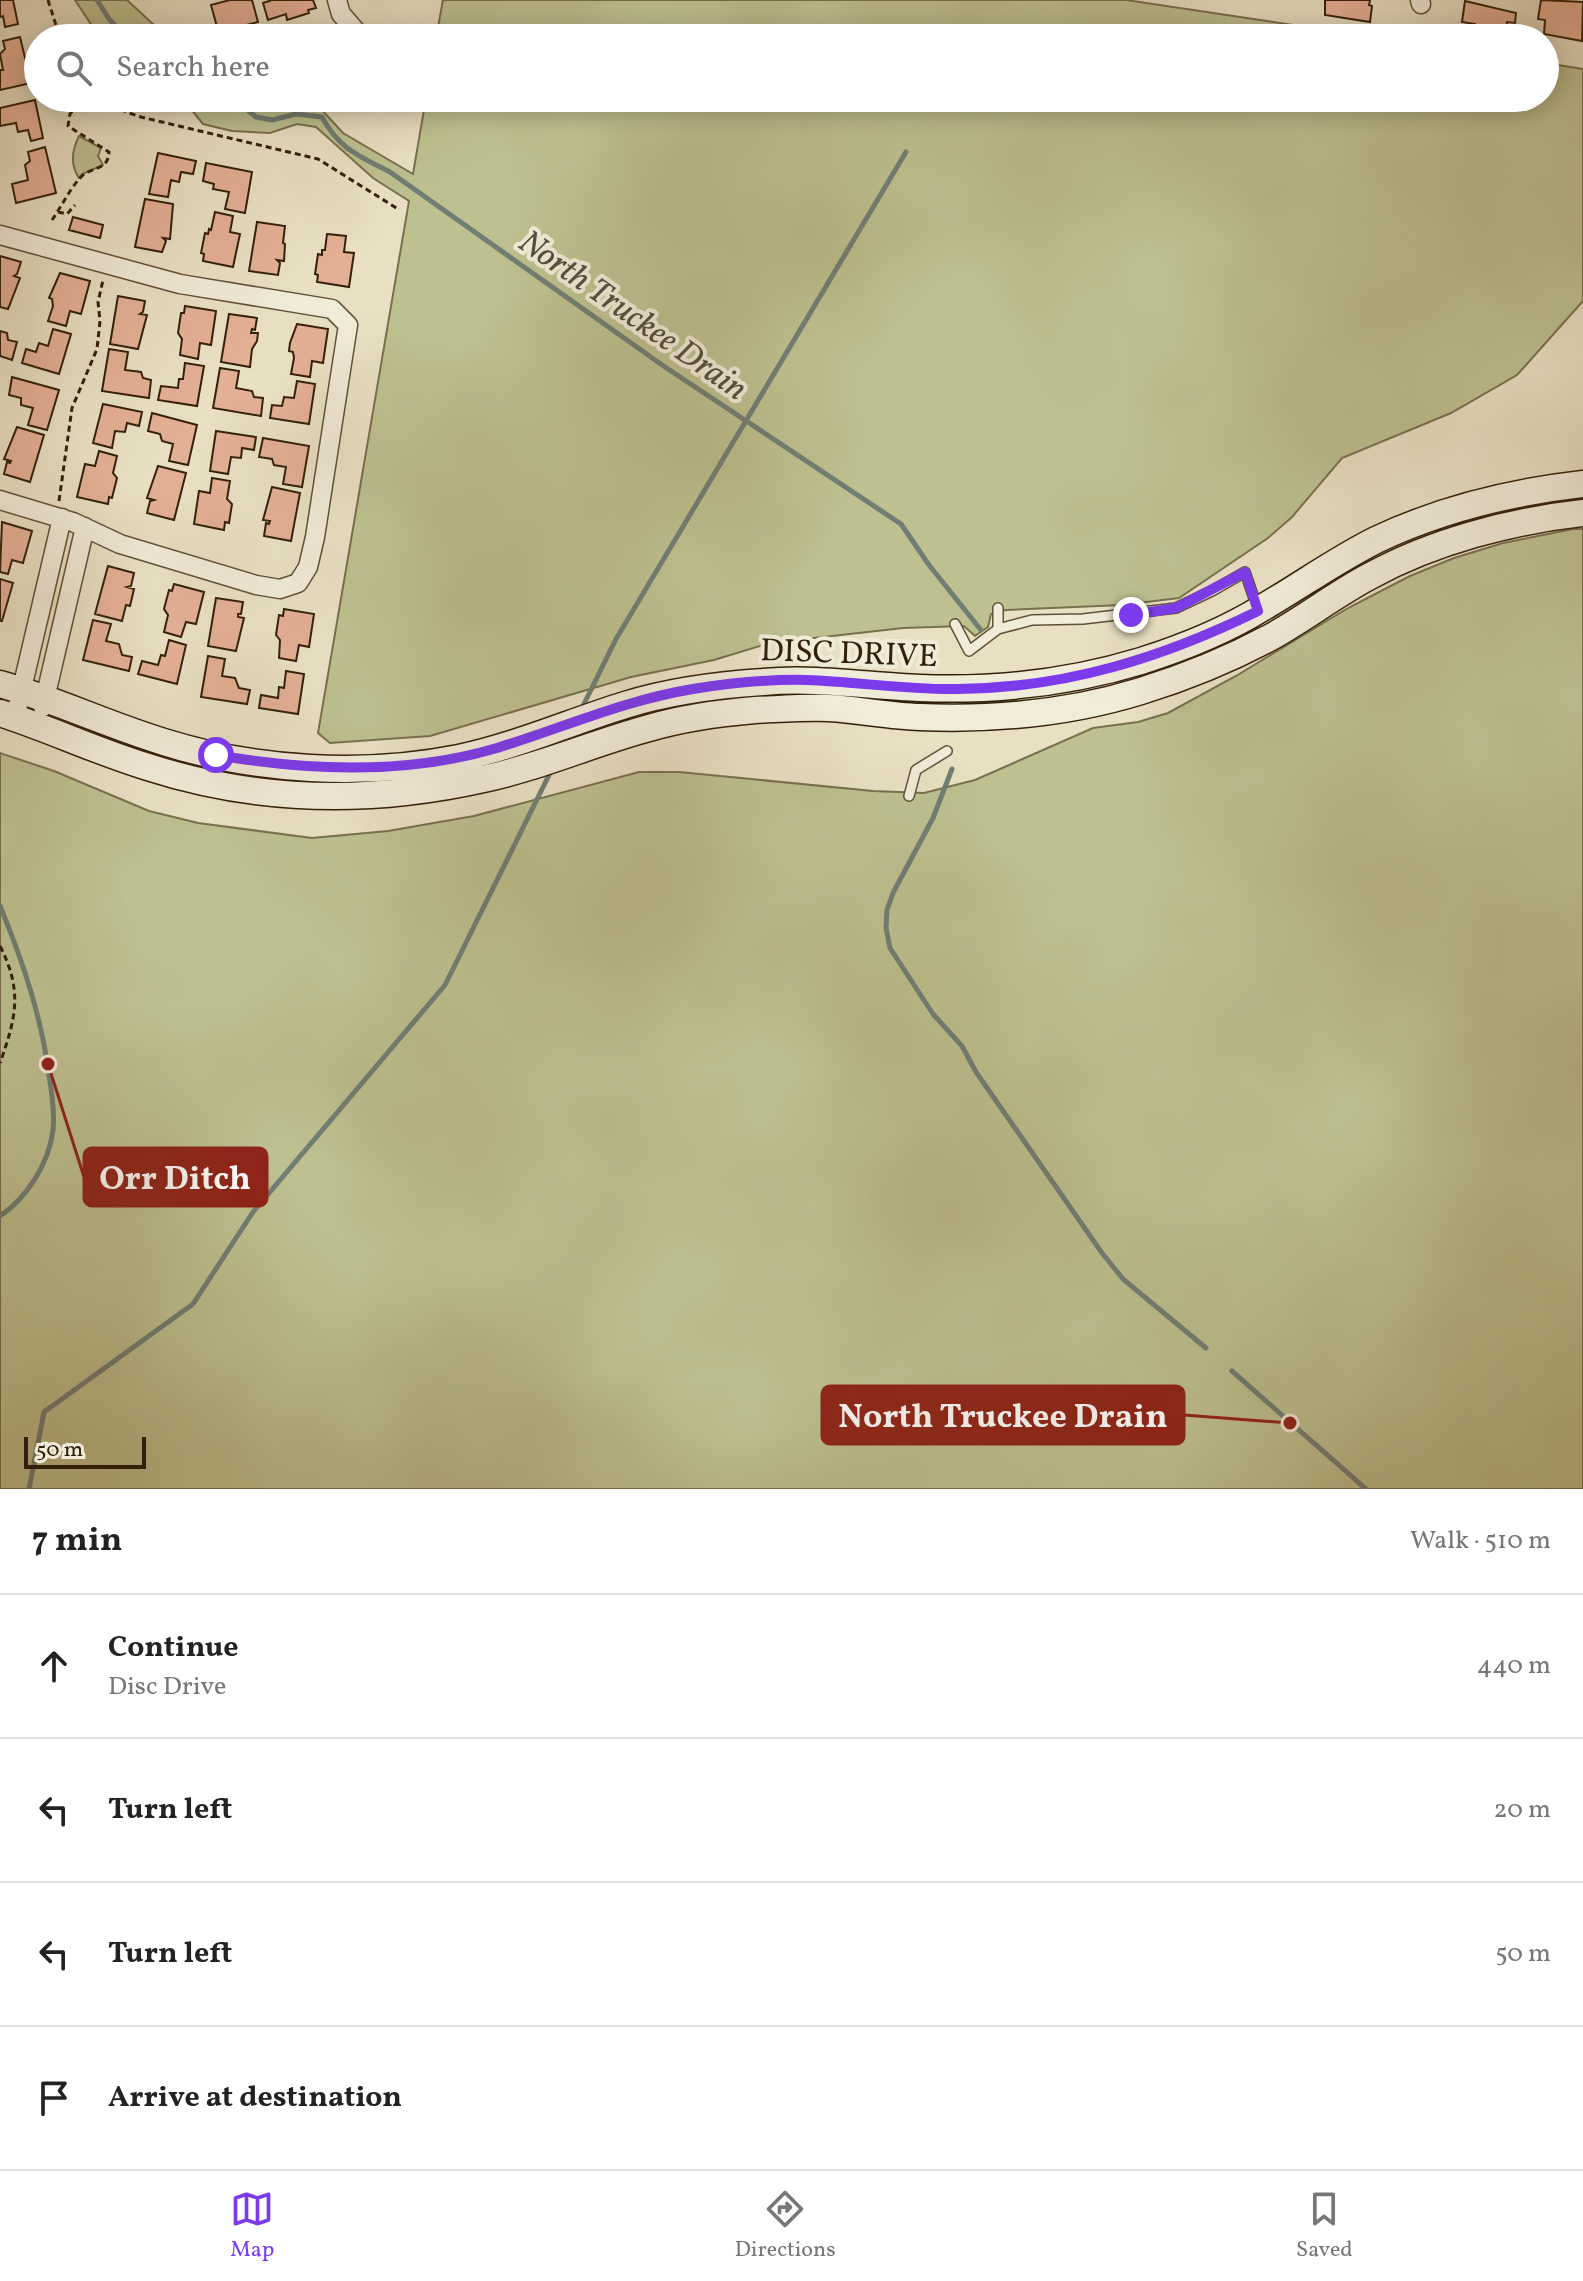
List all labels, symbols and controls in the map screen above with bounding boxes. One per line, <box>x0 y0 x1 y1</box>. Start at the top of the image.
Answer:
search box <box>24 24 1559 112</box>
icon: search <box>52 46 96 90</box>
text: Search here <box>116 47 270 89</box>
water label: North Truckee Drain <box>508 220 756 413</box>
route end <box>1113 597 1149 633</box>
street label: DISC DRIVE <box>759 630 938 680</box>
route start <box>198 737 234 773</box>
callout: Orr Ditch <box>84 1148 267 1206</box>
text: Orr Ditch <box>99 1157 251 1204</box>
callout: North Truckee Drain <box>822 1386 1184 1444</box>
text: North Truckee Drain <box>838 1395 1168 1442</box>
scale bar <box>24 1433 146 1469</box>
text: 50 m <box>36 1435 83 1466</box>
text: 7 min <box>32 1518 122 1565</box>
text: Walk · 510 m <box>1410 1523 1551 1559</box>
text: Continue <box>108 1627 239 1669</box>
icon: ahead <box>32 1644 76 1688</box>
text: 440 m <box>1477 1648 1551 1684</box>
text: Disc Drive <box>108 1669 226 1705</box>
icon: left <box>32 1788 76 1832</box>
text: Turn left <box>108 1789 232 1831</box>
text: 20 m <box>1493 1792 1551 1828</box>
icon: left <box>32 1932 76 1976</box>
text: Turn left <box>108 1933 232 1975</box>
text: 50 m <box>1495 1936 1551 1972</box>
icon: arrive <box>32 2076 76 2120</box>
text: Arrive at destination <box>108 2077 402 2119</box>
tab: Map <box>230 2187 274 2266</box>
tab: Directions <box>735 2187 836 2266</box>
tab: Saved <box>1296 2187 1353 2266</box>

